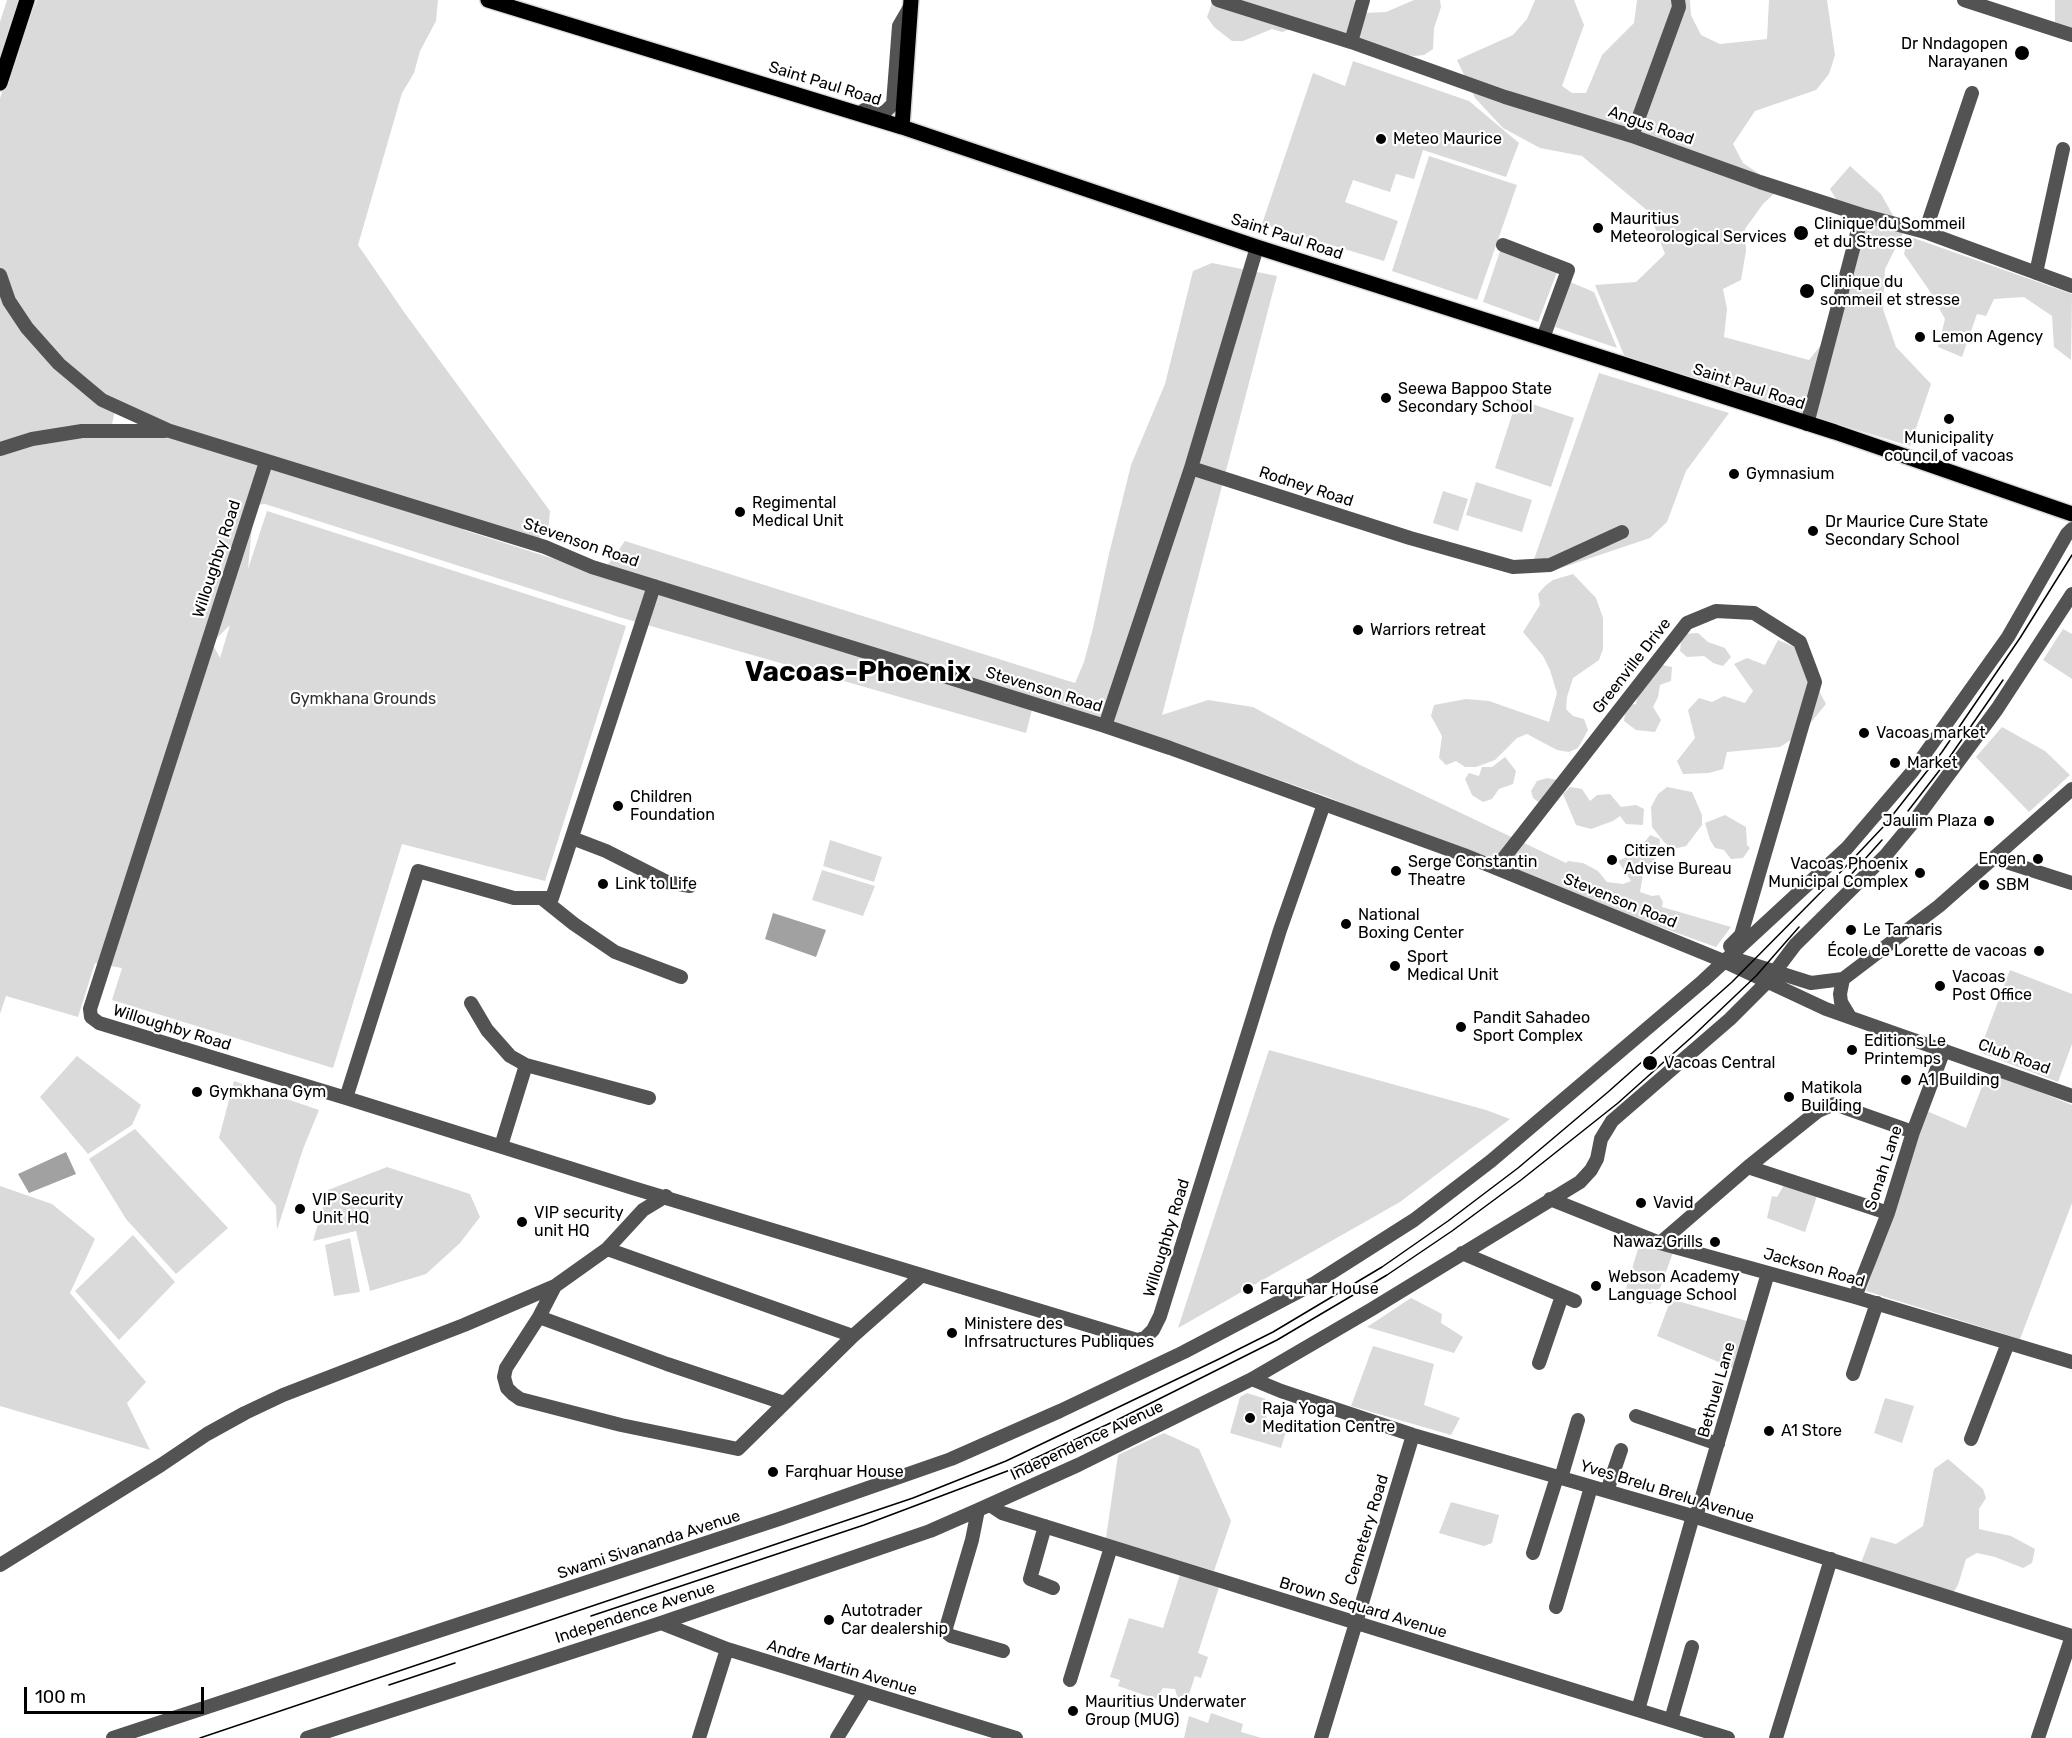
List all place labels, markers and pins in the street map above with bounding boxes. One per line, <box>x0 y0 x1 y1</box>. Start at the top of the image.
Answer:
place label: Dr Nndagopen Narayanen <box>1901 34 2008 72</box>
marker: Dr Nndagopen Narayanen <box>2013 44 2031 62</box>
place label: Meteo Maurice <box>1393 129 1502 149</box>
marker: Meteo Maurice <box>1374 132 1388 146</box>
place label: Mauritius Meteorological Services <box>1610 209 1787 247</box>
place label: Clinique du Sommeil et du Stresse <box>1814 214 1965 252</box>
marker: Mauritius Meteorological Services <box>1591 221 1605 235</box>
marker: Clinique du Sommeil et du Stresse <box>1792 224 1810 242</box>
place label: Clinique du sommeil et stresse <box>1820 272 1960 310</box>
marker: Clinique du sommeil et stresse <box>1798 282 1816 300</box>
place label: Lemon Agency <box>1932 327 2043 347</box>
marker: Lemon Agency <box>1913 330 1927 344</box>
place label: Seewa Bappoo State Secondary School <box>1398 379 1552 417</box>
marker: Seewa Bappoo State Secondary School <box>1379 391 1393 405</box>
marker: Municipality council of vacoas <box>1942 412 1956 426</box>
place label: Municipality council of vacoas <box>1884 428 2014 466</box>
place label: Gymnasium <box>1746 464 1834 484</box>
marker: Gymnasium <box>1727 467 1741 481</box>
place label: Regimental Medical Unit <box>752 493 844 531</box>
marker: Regimental Medical Unit <box>733 505 747 519</box>
place label: Dr Maurice Cure State Secondary School <box>1825 512 1988 550</box>
marker: Dr Maurice Cure State Secondary School <box>1806 524 1820 538</box>
place label: Warriors retreat <box>1370 620 1486 640</box>
marker: Warriors retreat <box>1351 623 1365 637</box>
place label: Vacoas market <box>1876 723 1986 743</box>
marker: Vacoas market <box>1857 726 1871 740</box>
place label: Market <box>1907 753 1958 773</box>
marker: Market <box>1888 756 1902 770</box>
place label: Children Foundation <box>630 787 715 825</box>
marker: Children Foundation <box>611 799 625 813</box>
place label: Jaulim Plaza <box>1883 811 1977 831</box>
marker: Jaulim Plaza <box>1982 814 1996 828</box>
place label: Citizen Advise Bureau <box>1624 841 1732 879</box>
place label: Engen <box>1978 849 2026 869</box>
place label: Serge Constantin Theatre <box>1408 852 1537 890</box>
marker: Engen <box>2031 852 2045 866</box>
marker: Citizen Advise Bureau <box>1605 853 1619 867</box>
place label: Vacoas Phoenix Municipal Complex <box>1768 854 1908 892</box>
marker: Serge Constantin Theatre <box>1389 864 1403 878</box>
marker: Vacoas Phoenix Municipal Complex <box>1913 866 1927 880</box>
place label: Link to Life <box>615 874 697 894</box>
place label: SBM <box>1996 875 2029 895</box>
marker: Link to Life <box>596 877 610 891</box>
marker: SBM <box>1977 878 1991 892</box>
place label: National Boxing Center <box>1358 905 1464 943</box>
marker: National Boxing Center <box>1339 917 1353 931</box>
place label: Le Tamaris <box>1863 920 1943 940</box>
marker: Le Tamaris <box>1844 923 1858 937</box>
place label: École de Lorette de vacoas <box>1827 941 2027 961</box>
marker: École de Lorette de vacoas <box>2032 944 2046 958</box>
place label: Sport Medical Unit <box>1407 947 1499 985</box>
marker: Sport Medical Unit <box>1388 959 1402 973</box>
place label: Vacoas Post Office <box>1952 967 2032 1005</box>
marker: Vacoas Post Office <box>1933 979 1947 993</box>
place label: Pandit Sahadeo Sport Complex <box>1473 1008 1590 1046</box>
marker: Pandit Sahadeo Sport Complex <box>1454 1020 1468 1034</box>
place label: Editions Le Printemps <box>1864 1031 1946 1069</box>
marker: Editions Le Printemps <box>1845 1043 1859 1057</box>
place label: Vacoas Central <box>1664 1053 1775 1073</box>
marker: Vacoas Central <box>1641 1054 1659 1072</box>
place label: A1 Building <box>1918 1070 2000 1090</box>
marker: A1 Building <box>1899 1073 1913 1087</box>
place label: Matikola Building <box>1801 1078 1862 1116</box>
place label: Gymkhana Gym <box>209 1082 326 1102</box>
marker: Gymkhana Gym <box>190 1085 204 1099</box>
marker: Matikola Building <box>1782 1090 1796 1104</box>
place label: VIP Security Unit HQ <box>312 1190 403 1228</box>
place label: Vavid <box>1653 1193 1694 1213</box>
marker: Vavid <box>1634 1196 1648 1210</box>
marker: VIP Security Unit HQ <box>293 1202 307 1216</box>
place label: VIP security unit HQ <box>534 1203 624 1241</box>
marker: VIP security unit HQ <box>515 1215 529 1229</box>
place label: Nawaz Grills <box>1613 1232 1703 1252</box>
marker: Nawaz Grills <box>1708 1235 1722 1249</box>
place label: Webson Academy Language School <box>1608 1267 1739 1305</box>
place label: Farquhar House <box>1260 1279 1379 1299</box>
marker: Webson Academy Language School <box>1589 1279 1603 1293</box>
marker: Farquhar House <box>1241 1282 1255 1296</box>
place label: Ministere des Infrsatructures Publiques <box>964 1314 1154 1352</box>
marker: Ministere des Infrsatructures Publiques <box>945 1326 959 1340</box>
place label: Raja Yoga Meditation Centre <box>1262 1399 1395 1437</box>
marker: Raja Yoga Meditation Centre <box>1243 1411 1257 1425</box>
place label: A1 Store <box>1781 1421 1842 1441</box>
marker: A1 Store <box>1762 1424 1776 1438</box>
place label: Farqhuar House <box>785 1462 904 1482</box>
marker: Farqhuar House <box>766 1465 780 1479</box>
place label: Autotrader Car dealership <box>841 1601 948 1639</box>
marker: Autotrader Car dealership <box>822 1613 836 1627</box>
place label: Mauritius Underwater Group (MUG) <box>1085 1692 1246 1730</box>
marker: Mauritius Underwater Group (MUG) <box>1066 1704 1080 1718</box>

